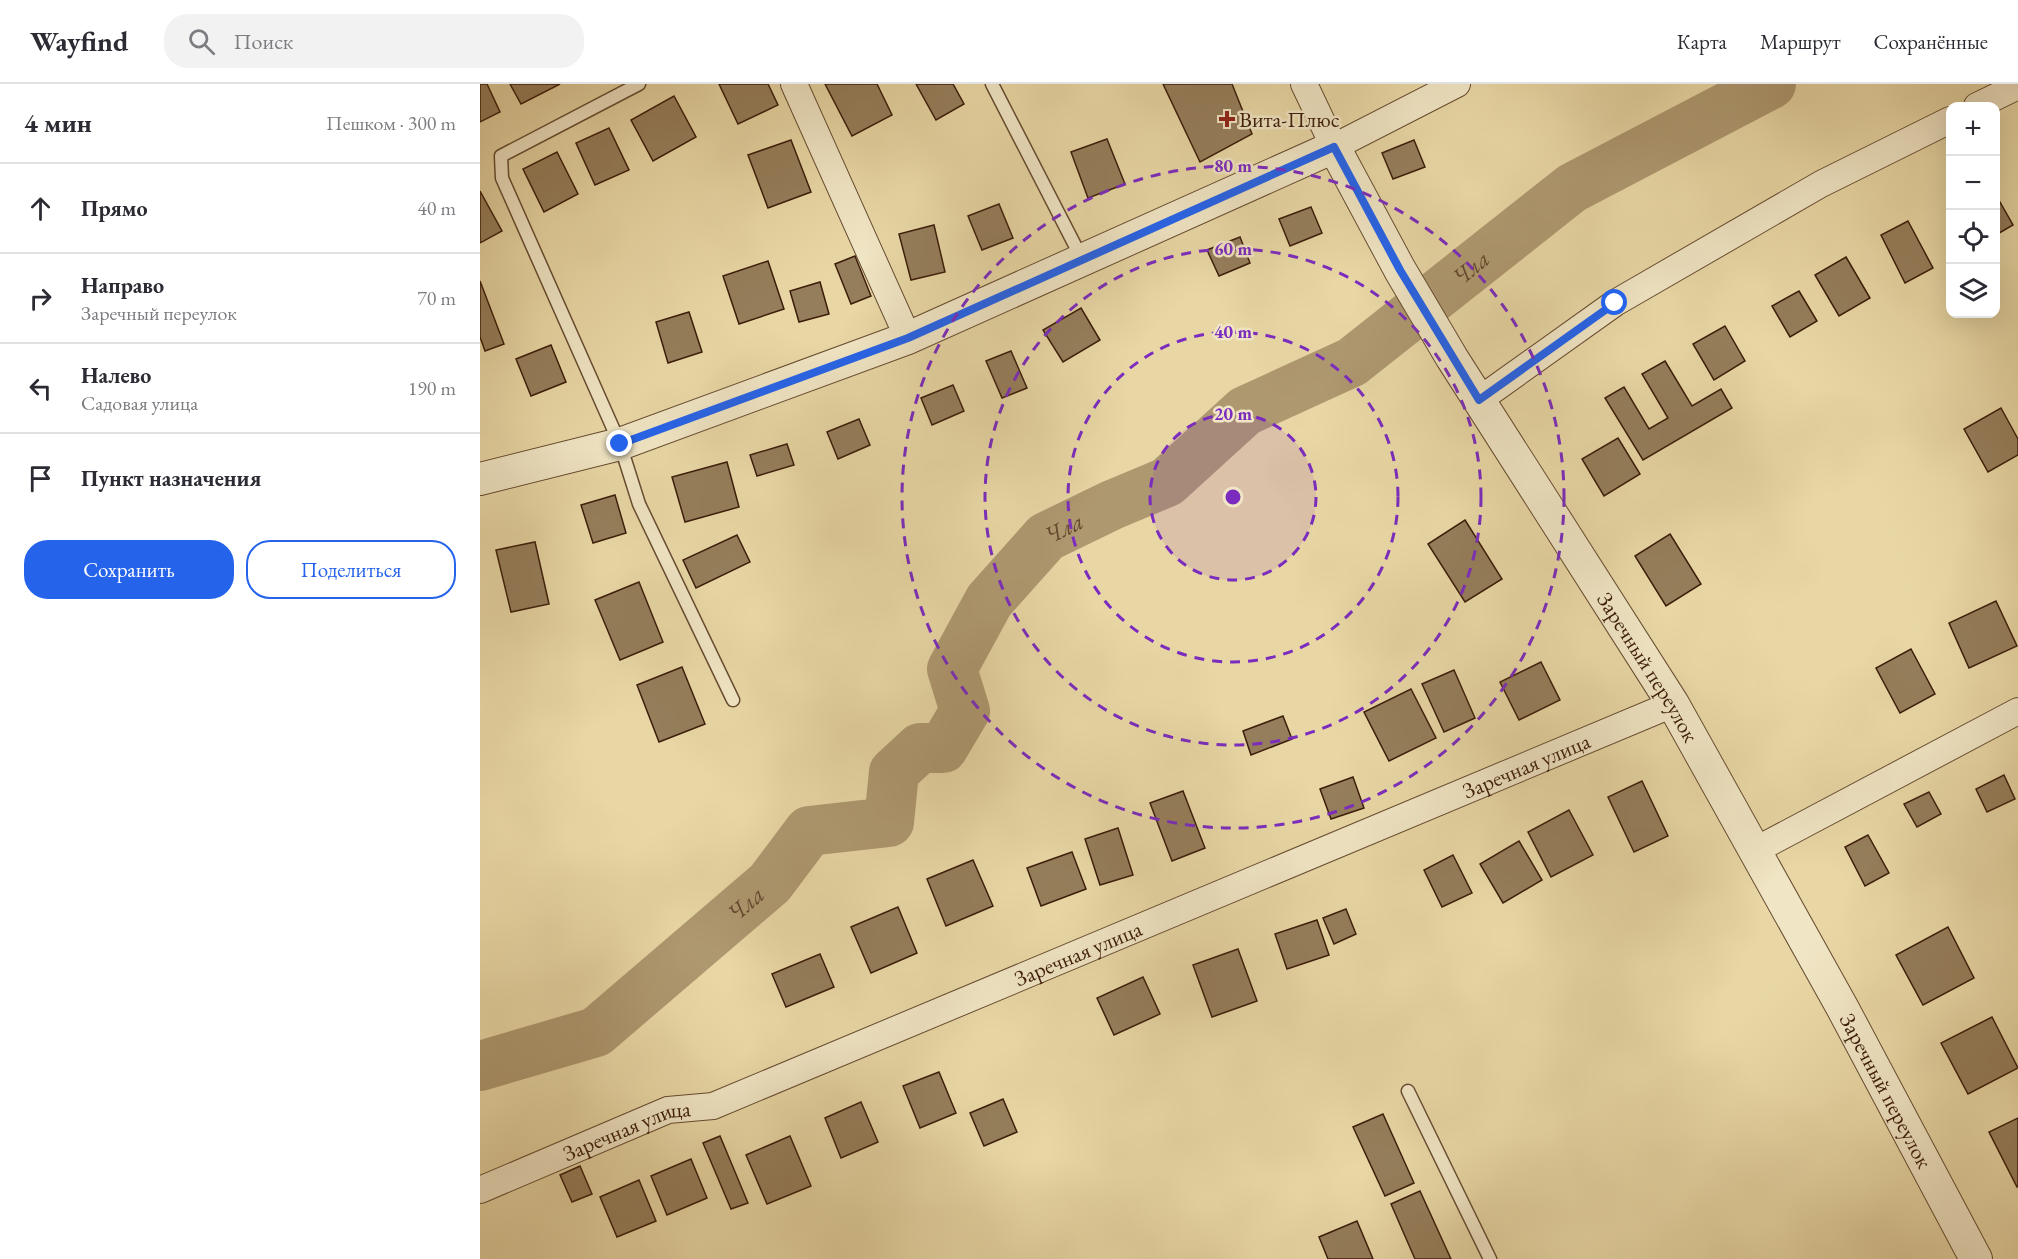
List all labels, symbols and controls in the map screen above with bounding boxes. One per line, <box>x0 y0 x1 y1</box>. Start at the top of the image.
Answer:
search box <box>164 14 584 68</box>
text: Wayfind <box>30 23 128 59</box>
icon: search <box>185 25 218 58</box>
text: Поиск <box>233 27 293 56</box>
text: Карта <box>1677 28 1727 55</box>
text: Маршрут <box>1760 28 1841 55</box>
text: Сохранённые <box>1874 28 1988 55</box>
map controls <box>1946 102 2000 318</box>
button: + <box>1946 102 2000 156</box>
place label: Вита-Плюс <box>1239 105 1340 134</box>
text: 4 мин <box>24 106 92 140</box>
text: Пешком · 300 m <box>326 110 456 136</box>
marker: Вита-Плюс <box>1220 112 1234 126</box>
text: 80 m <box>1214 154 1252 177</box>
button: − <box>1946 156 2000 210</box>
icon: ahead <box>24 192 57 225</box>
text: Прямо <box>81 194 148 223</box>
text: 40 m <box>417 195 456 221</box>
button: locate <box>1946 210 2000 264</box>
text: 60 m <box>1214 237 1252 260</box>
water label: Чла <box>1446 243 1496 292</box>
button: layers <box>1946 264 2000 318</box>
text: Направо <box>81 271 164 300</box>
icon: right <box>24 282 57 315</box>
text: 70 m <box>417 285 456 311</box>
route start <box>1601 289 1627 315</box>
text: Заречный переулок <box>81 300 237 326</box>
text: 40 m <box>1214 320 1252 343</box>
text: Налево <box>81 361 151 390</box>
icon: left <box>24 372 57 405</box>
text: 190 m <box>408 375 456 401</box>
text: Садовая улица <box>81 390 198 416</box>
text: 20 m <box>1214 402 1252 425</box>
route end <box>606 430 632 456</box>
icon: arrive <box>24 462 57 495</box>
text: Пункт назначения <box>81 464 261 493</box>
centre of rings <box>1223 487 1243 507</box>
water label: Чла <box>1039 505 1088 550</box>
button: Сохранить <box>24 540 234 599</box>
button: Поделиться <box>246 540 456 599</box>
street label: Заречный переулок <box>1590 587 1706 748</box>
street label: Заречная улица <box>1458 726 1595 806</box>
water label: Чла <box>720 879 770 928</box>
street label: Заречная улица <box>1010 914 1146 993</box>
street label: Заречный переулок <box>1833 1008 1939 1174</box>
street label: Заречная улица <box>558 1094 692 1168</box>

